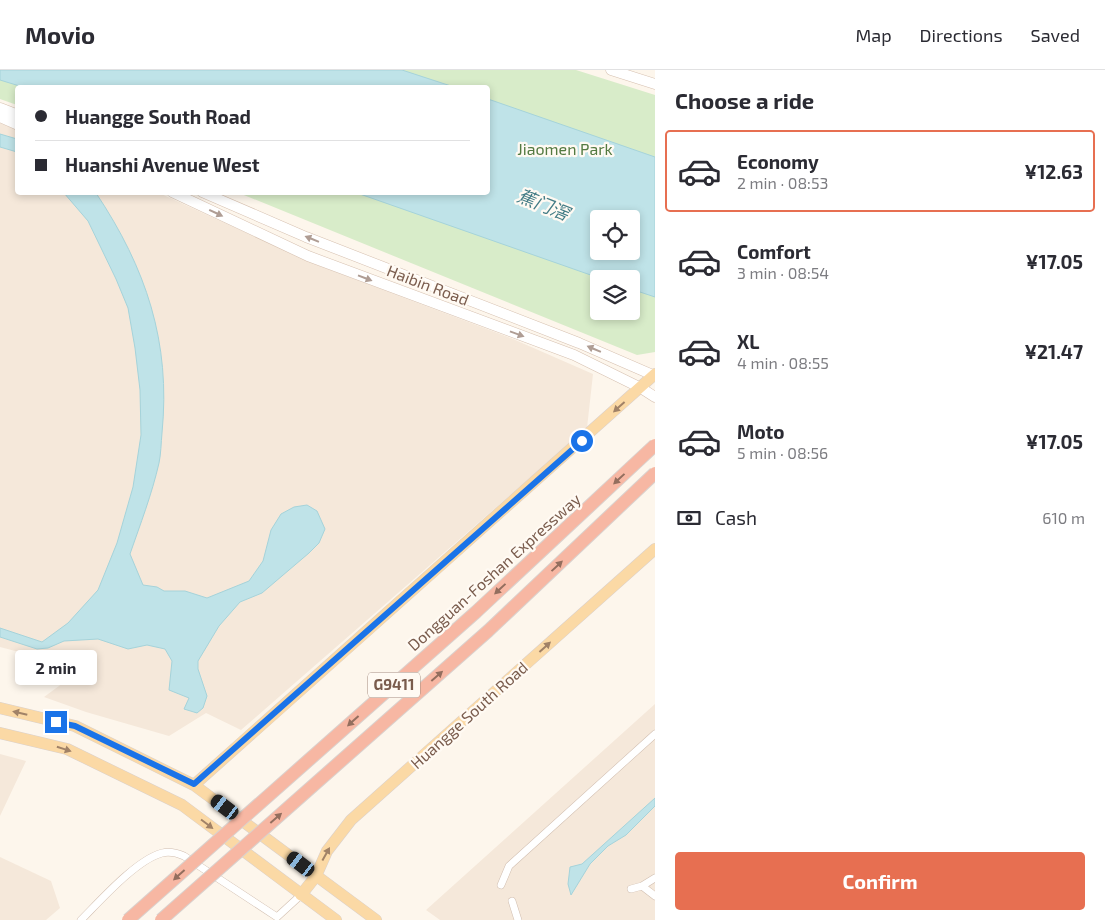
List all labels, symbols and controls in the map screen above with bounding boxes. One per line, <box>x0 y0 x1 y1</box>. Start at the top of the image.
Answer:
text: Movio <box>25 20 95 49</box>
text: Map <box>855 24 892 46</box>
text: Directions <box>920 24 1003 46</box>
text: Saved <box>1031 24 1080 46</box>
text: Choose a ride <box>675 87 814 113</box>
text: Huangge South Road <box>65 105 251 128</box>
park label: Jiaomen Park <box>517 139 613 158</box>
icon: car <box>677 149 722 194</box>
text: Economy <box>737 150 819 173</box>
text: Huanshi Avenue West <box>65 153 260 176</box>
text: ¥12.63 <box>1025 160 1083 183</box>
text: 2 min · 08:53 <box>737 173 828 192</box>
water label: 蕉门滘 <box>514 184 575 226</box>
one-way arrow <box>209 209 223 217</box>
map controls <box>590 210 640 320</box>
button: locate <box>590 210 640 260</box>
one-way arrow <box>305 235 319 243</box>
icon: car <box>677 239 722 284</box>
text: Comfort <box>737 240 811 263</box>
text: ¥17.05 <box>1026 250 1083 273</box>
street label: Haibin Road <box>385 260 472 309</box>
text: 3 min · 08:54 <box>737 263 829 282</box>
button: layers <box>590 270 640 320</box>
one-way arrow <box>358 274 373 282</box>
icon: car <box>677 329 722 374</box>
one-way arrow <box>510 330 525 338</box>
text: XL <box>737 330 759 353</box>
text: ¥21.47 <box>1024 340 1083 363</box>
one-way arrow <box>587 345 601 353</box>
text: 4 min · 08:55 <box>737 353 829 372</box>
one-way arrow <box>613 402 626 413</box>
icon: car <box>677 419 722 464</box>
text: Moto <box>737 420 785 443</box>
route start <box>571 430 593 452</box>
text: ¥17.05 <box>1026 430 1083 453</box>
text: 5 min · 08:56 <box>737 443 828 462</box>
one-way arrow <box>614 473 626 485</box>
street label: Dongguan-Foshan Expressway <box>403 489 584 654</box>
icon: cash <box>675 504 703 532</box>
text: Cash <box>715 506 757 529</box>
text: 610 m <box>1042 508 1085 527</box>
one-way arrow <box>551 560 563 572</box>
one-way arrow <box>495 583 507 595</box>
one-way arrow <box>539 641 551 653</box>
callout: 2 min <box>15 650 97 684</box>
street label: Huangge South Road <box>406 657 531 772</box>
text: 2 min <box>36 658 76 677</box>
one-way arrow <box>431 670 443 682</box>
road number: G9411 <box>368 672 420 698</box>
one-way arrow <box>12 709 27 717</box>
route end <box>45 711 67 733</box>
one-way arrow <box>347 715 359 726</box>
one-way arrow <box>57 745 72 753</box>
car <box>208 792 241 822</box>
one-way arrow <box>270 812 282 824</box>
one-way arrow <box>200 819 213 830</box>
one-way arrow <box>322 847 331 861</box>
car <box>284 849 317 879</box>
button: Confirm <box>675 852 1085 910</box>
one-way arrow <box>173 869 185 880</box>

